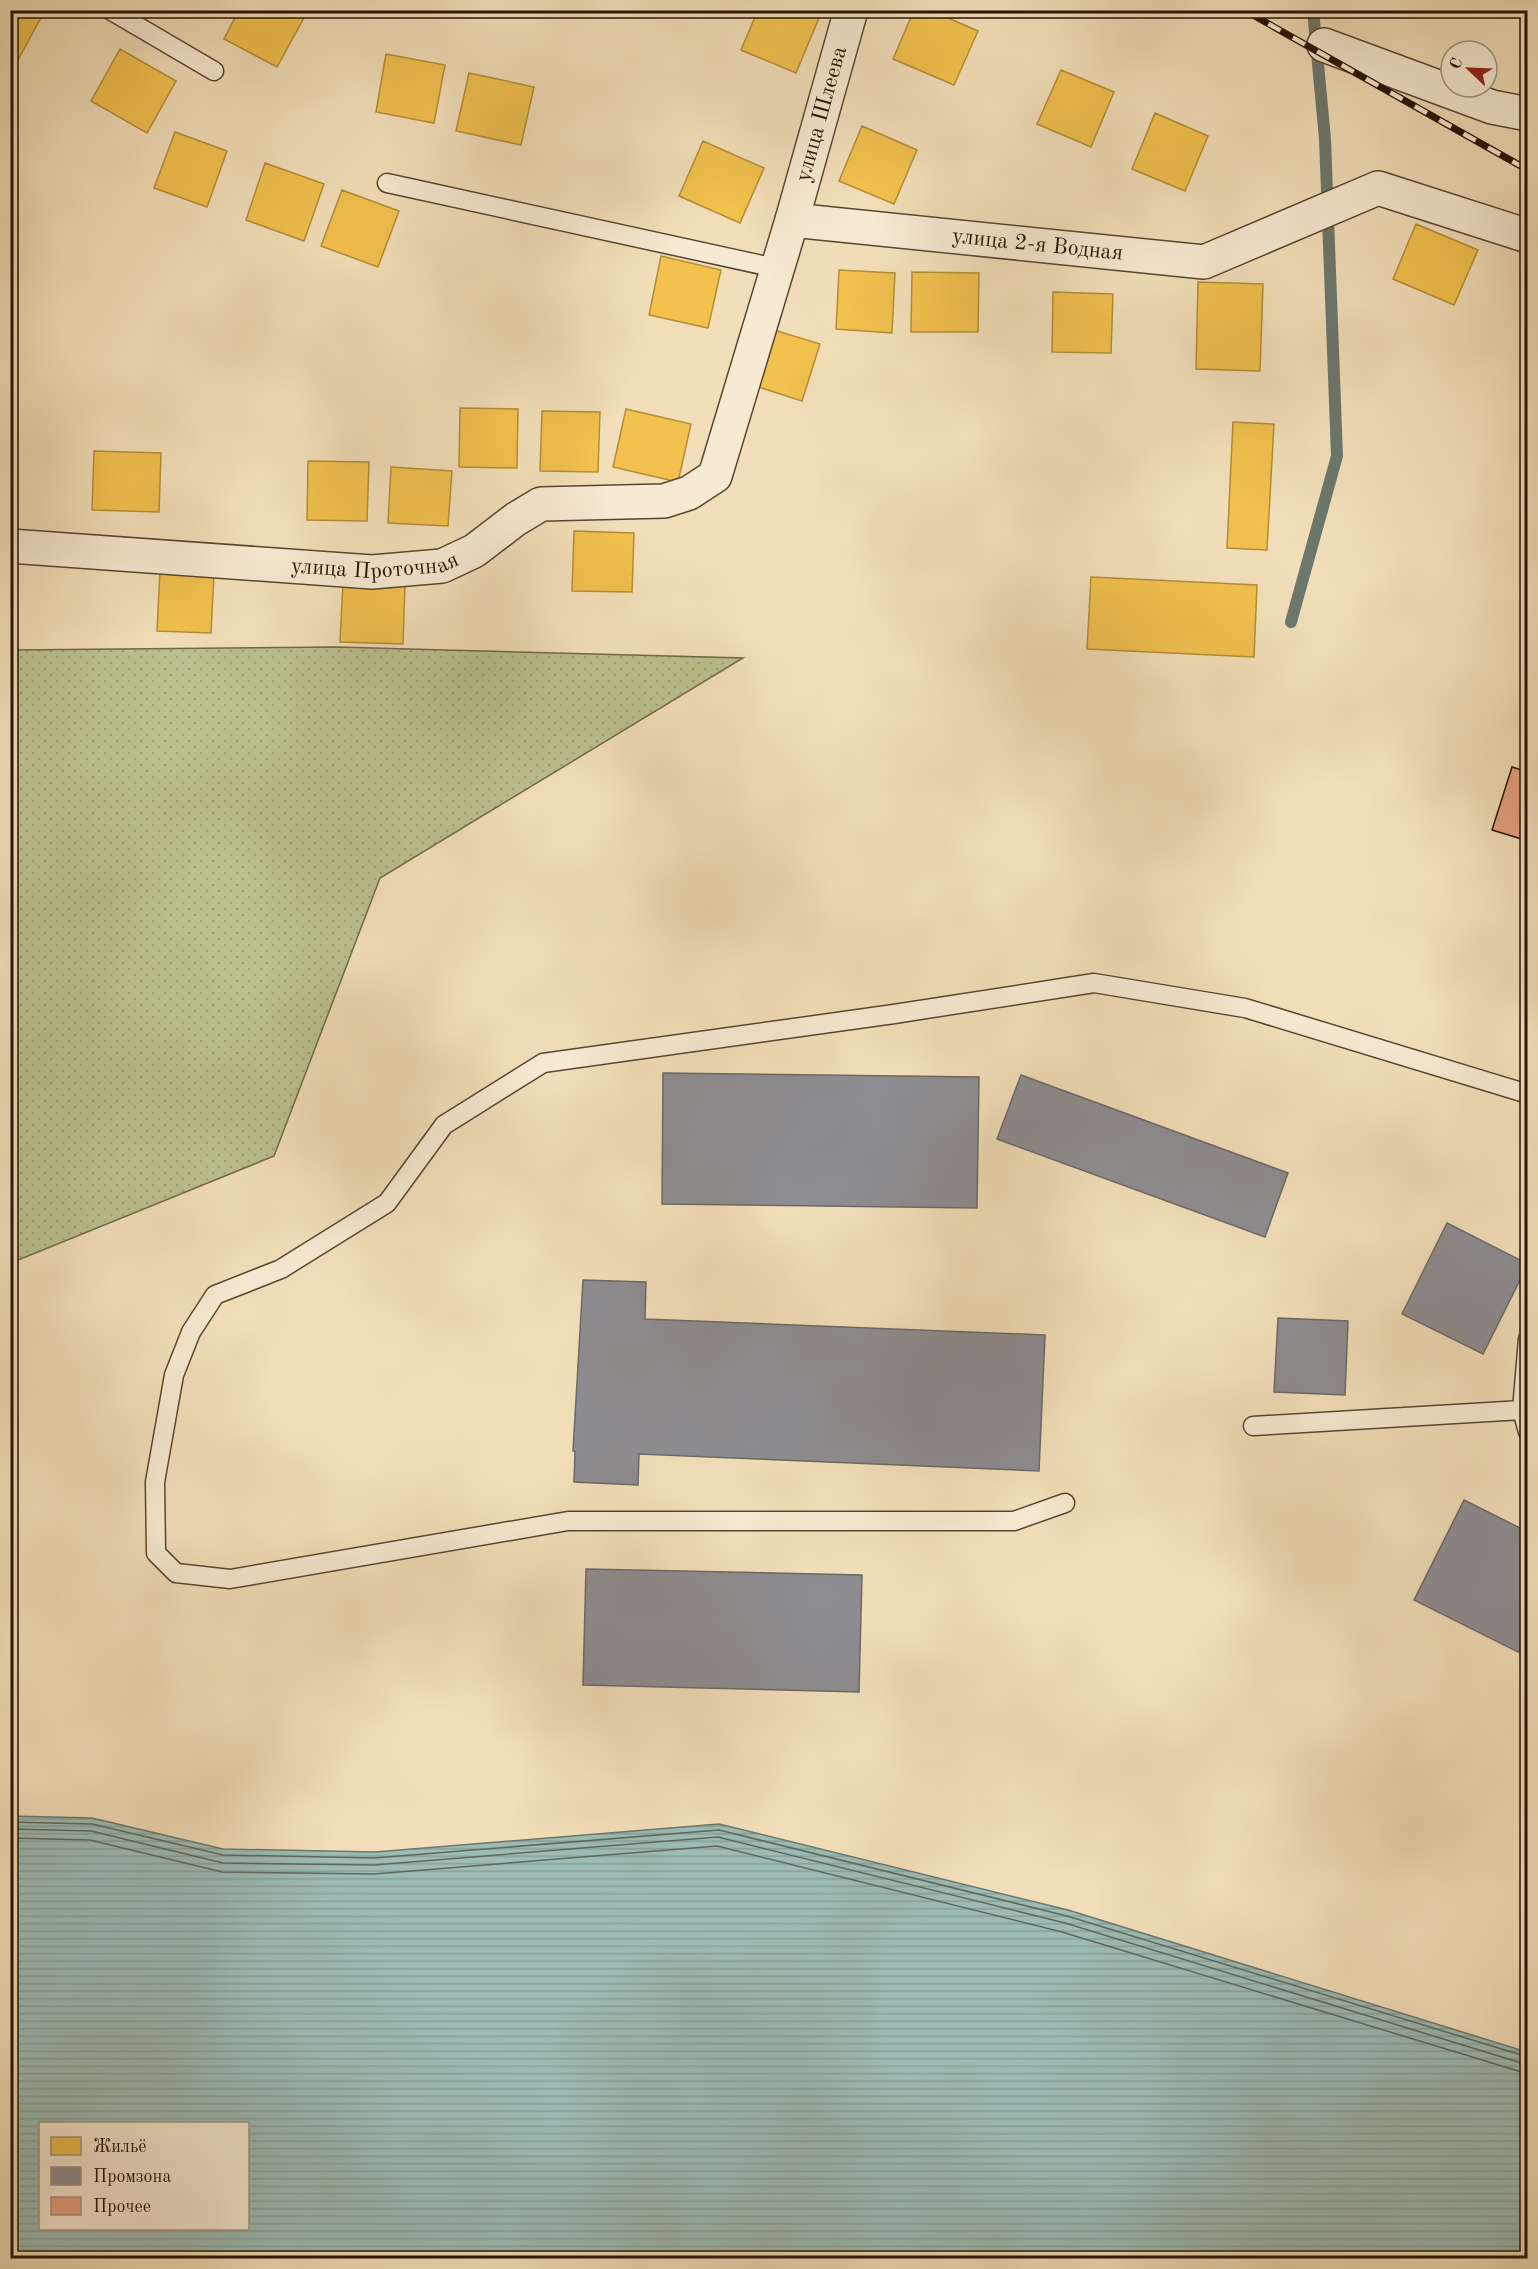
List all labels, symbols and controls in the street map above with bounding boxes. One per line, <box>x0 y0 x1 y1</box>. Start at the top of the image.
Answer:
north arrow <box>1439 39 1499 99</box>
street label: улица Шлеева <box>792 44 851 184</box>
text: С <box>1448 56 1466 72</box>
street label: улица 2-я Водная <box>951 225 1124 265</box>
street label: улица Проточная <box>290 549 462 583</box>
legend <box>39 2122 249 2230</box>
text: Жильё <box>93 2138 147 2156</box>
text: Промзона <box>93 2168 171 2186</box>
text: Прочее <box>93 2198 151 2216</box>

